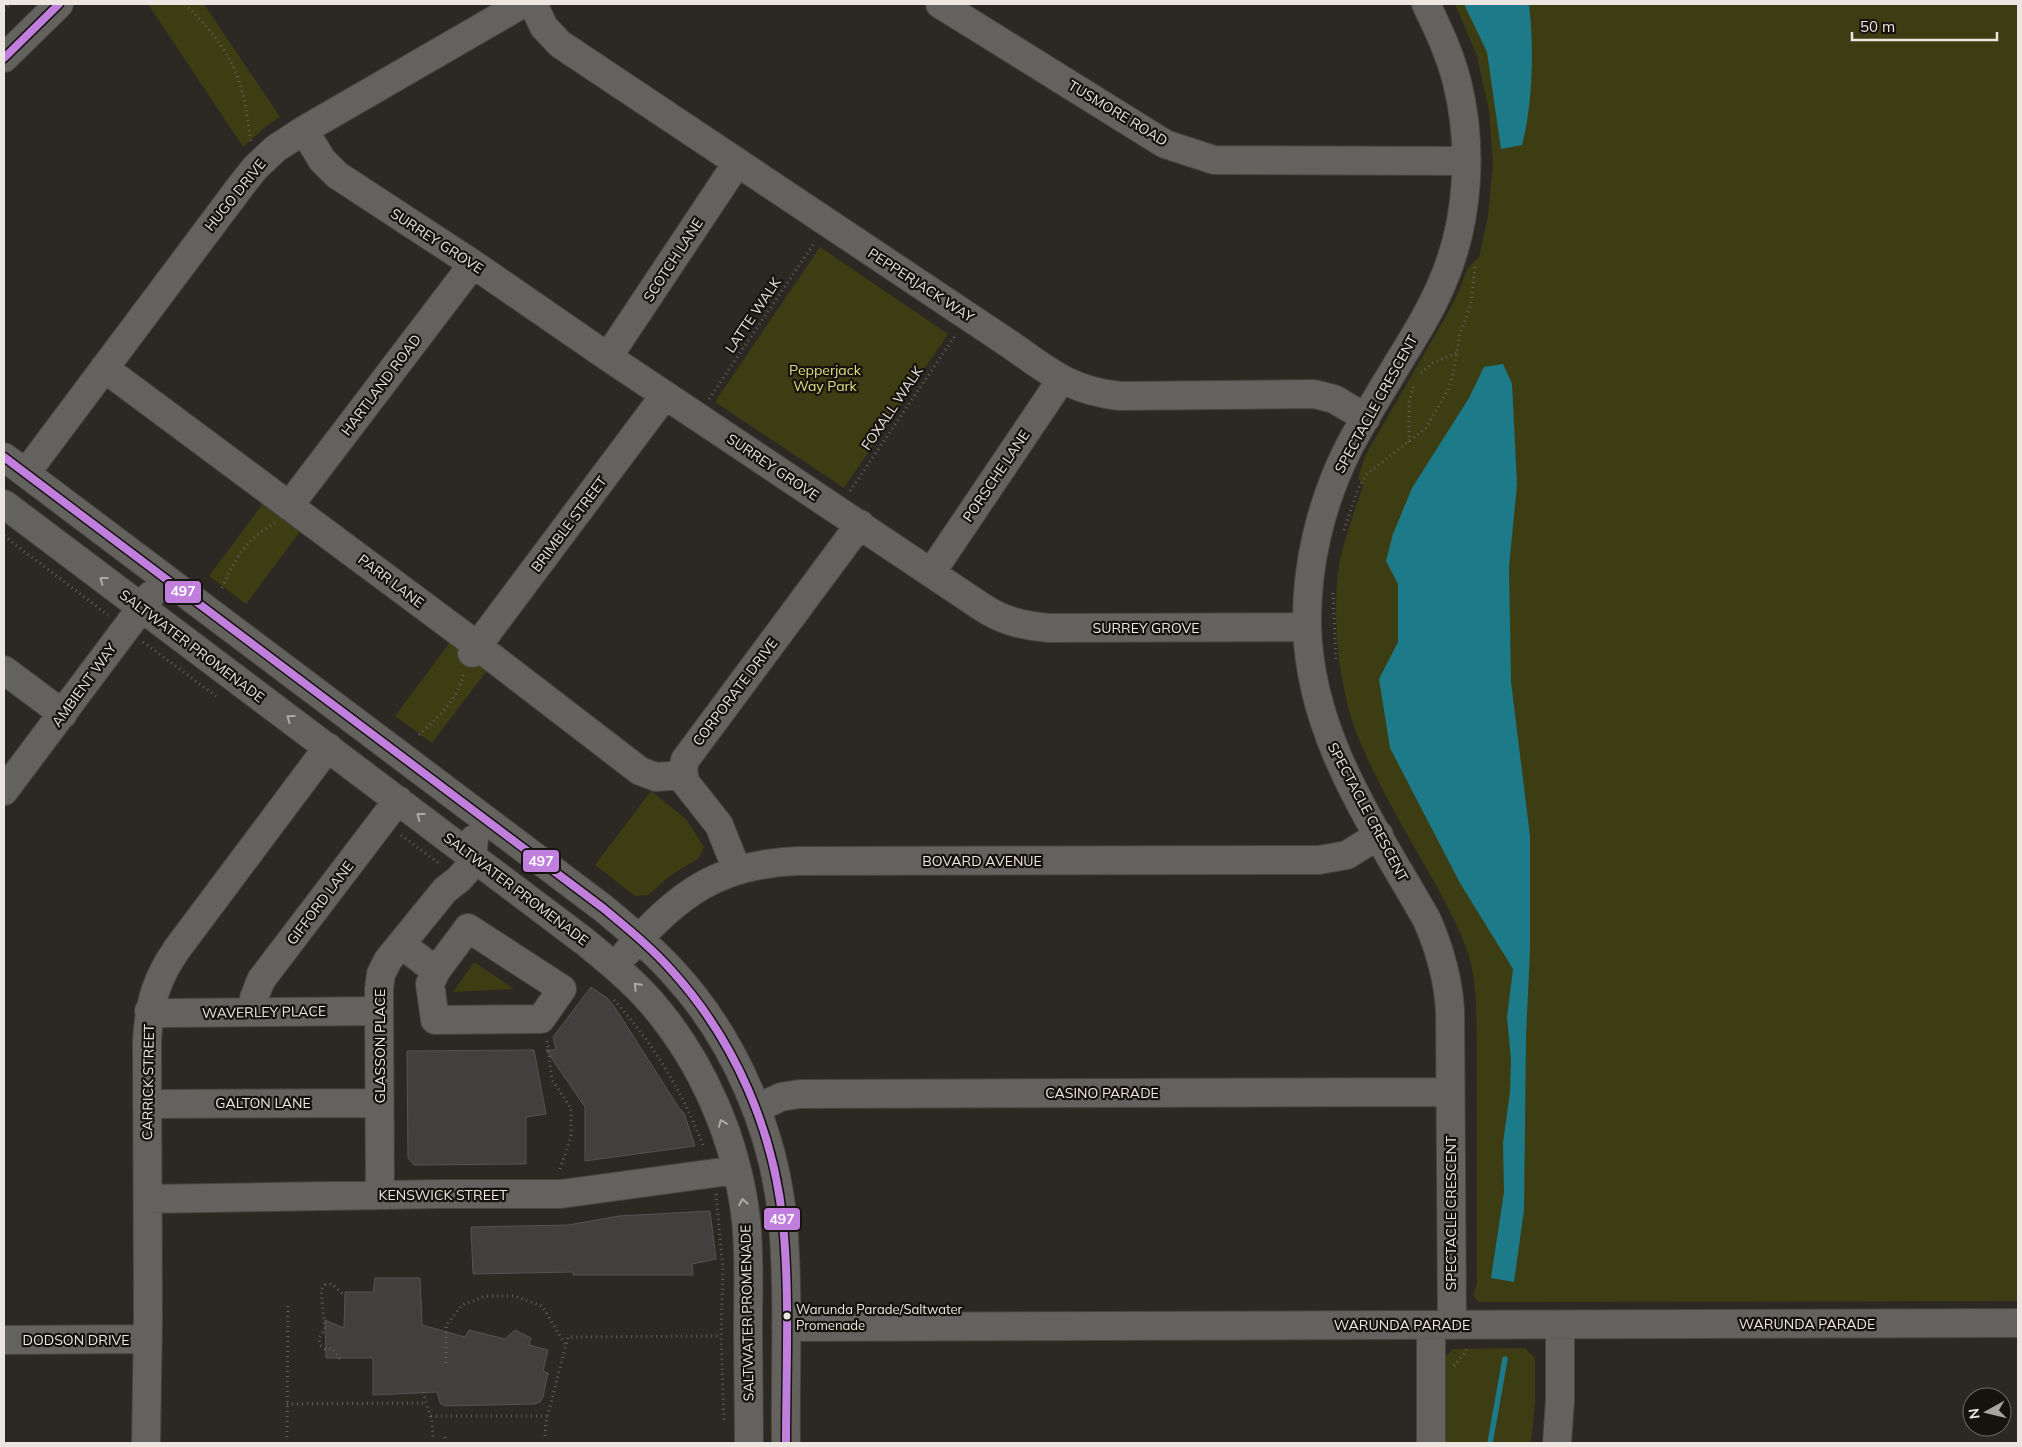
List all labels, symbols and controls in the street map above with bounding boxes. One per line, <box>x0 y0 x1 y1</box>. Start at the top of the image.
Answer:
scale bar <box>1852 10 1997 42</box>
text: 50 m <box>1860 17 1895 36</box>
street label: TUSMORE ROAD <box>1065 76 1171 150</box>
street label: HUGO DRIVE <box>200 155 270 235</box>
street label: SURREY GROVE <box>387 204 487 278</box>
street label: SCOTCH LANE <box>639 215 707 305</box>
street label: PEPPERJACK WAY <box>865 244 978 326</box>
street label: LATTE WALK <box>721 273 785 356</box>
street label: HARTLAND ROAD <box>337 331 425 439</box>
street label: SPECTACLE CRESCENT <box>1331 331 1422 476</box>
park label: Pepperjack Way Park <box>789 361 862 395</box>
street label: FOXALL WALK <box>857 362 927 454</box>
street label: PORSCHE LANE <box>959 427 1033 525</box>
street label: SURREY GROVE <box>724 430 822 504</box>
street label: BRIMBLE STREET <box>527 472 611 575</box>
street label: PARR LANE <box>355 550 427 612</box>
one-way arrow <box>99 577 109 586</box>
line badge: 497 <box>164 580 202 604</box>
text: 497 <box>170 582 196 600</box>
street label: SALTWATER PROMENADE <box>116 586 268 706</box>
street label: SURREY GROVE <box>1092 619 1200 637</box>
street label: CORPORATE DRIVE <box>689 634 781 750</box>
street label: AMBIENT WAY <box>48 639 121 730</box>
one-way arrow <box>287 716 296 724</box>
street label: SPECTACLE CRESCENT <box>1324 739 1413 885</box>
one-way arrow <box>417 814 426 822</box>
street label: SALTWATER PROMENADE <box>440 829 592 949</box>
line badge: 497 <box>522 849 560 873</box>
text: 497 <box>528 852 554 870</box>
street label: BOVARD AVENUE <box>922 852 1042 870</box>
street label: GIFFORD LANE <box>283 858 357 948</box>
one-way arrow <box>634 983 643 992</box>
street label: GLASSON PLACE <box>371 989 389 1103</box>
street label: WAVERLEY PLACE <box>202 1002 326 1022</box>
street label: CARRICK STREET <box>138 1023 158 1140</box>
street label: CASINO PARADE <box>1045 1084 1159 1102</box>
street label: GALTON LANE <box>215 1094 311 1112</box>
one-way arrow <box>718 1120 728 1128</box>
street label: SPECTACLE CRESCENT <box>1442 1135 1460 1290</box>
street label: KENSWICK STREET <box>379 1186 508 1204</box>
one-way arrow <box>738 1198 748 1207</box>
line badge: 497 <box>763 1207 801 1231</box>
text: 497 <box>769 1210 795 1228</box>
street label: SALTWATER PROMENADE <box>736 1224 758 1402</box>
place label: Warunda Parade/Saltwater Promenade <box>796 1301 963 1333</box>
marker: Warunda Parade/Saltwater Promenade <box>782 1311 792 1321</box>
street label: WARUNDA PARADE <box>1739 1315 1875 1333</box>
street label: WARUNDA PARADE <box>1334 1316 1470 1334</box>
street label: DODSON DRIVE <box>22 1331 130 1349</box>
north arrow <box>1962 1387 2012 1437</box>
text: N <box>1964 1407 1984 1420</box>

